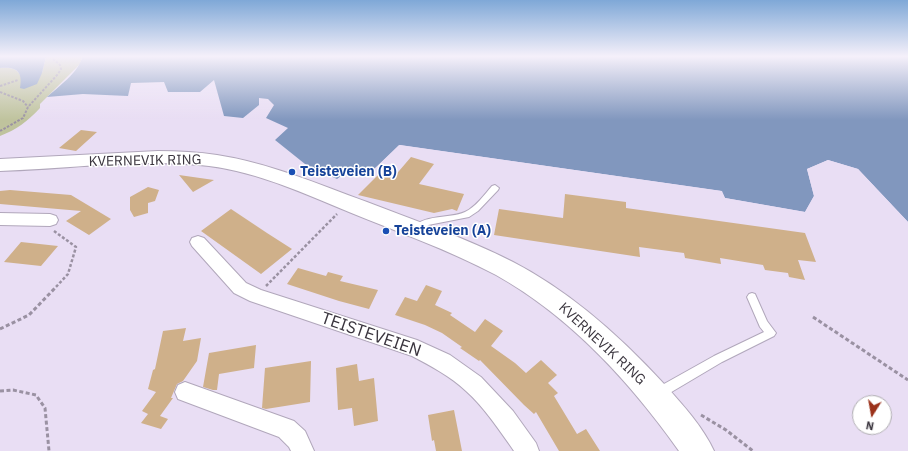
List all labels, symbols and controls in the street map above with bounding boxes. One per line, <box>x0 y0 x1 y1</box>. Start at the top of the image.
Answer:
street label: KVERNEVIK RING <box>88 152 202 170</box>
place label: Teisteveien (B) <box>300 164 397 180</box>
marker: Teisteveien (B) <box>287 167 297 177</box>
place label: Teisteveien (A) <box>394 223 491 239</box>
marker: Teisteveien (A) <box>381 226 391 236</box>
street label: KVERNEVIK RING <box>555 299 649 389</box>
street label: TEISTEVEIEN <box>318 308 424 362</box>
north arrow <box>852 395 892 435</box>
text: N <box>865 418 875 433</box>

